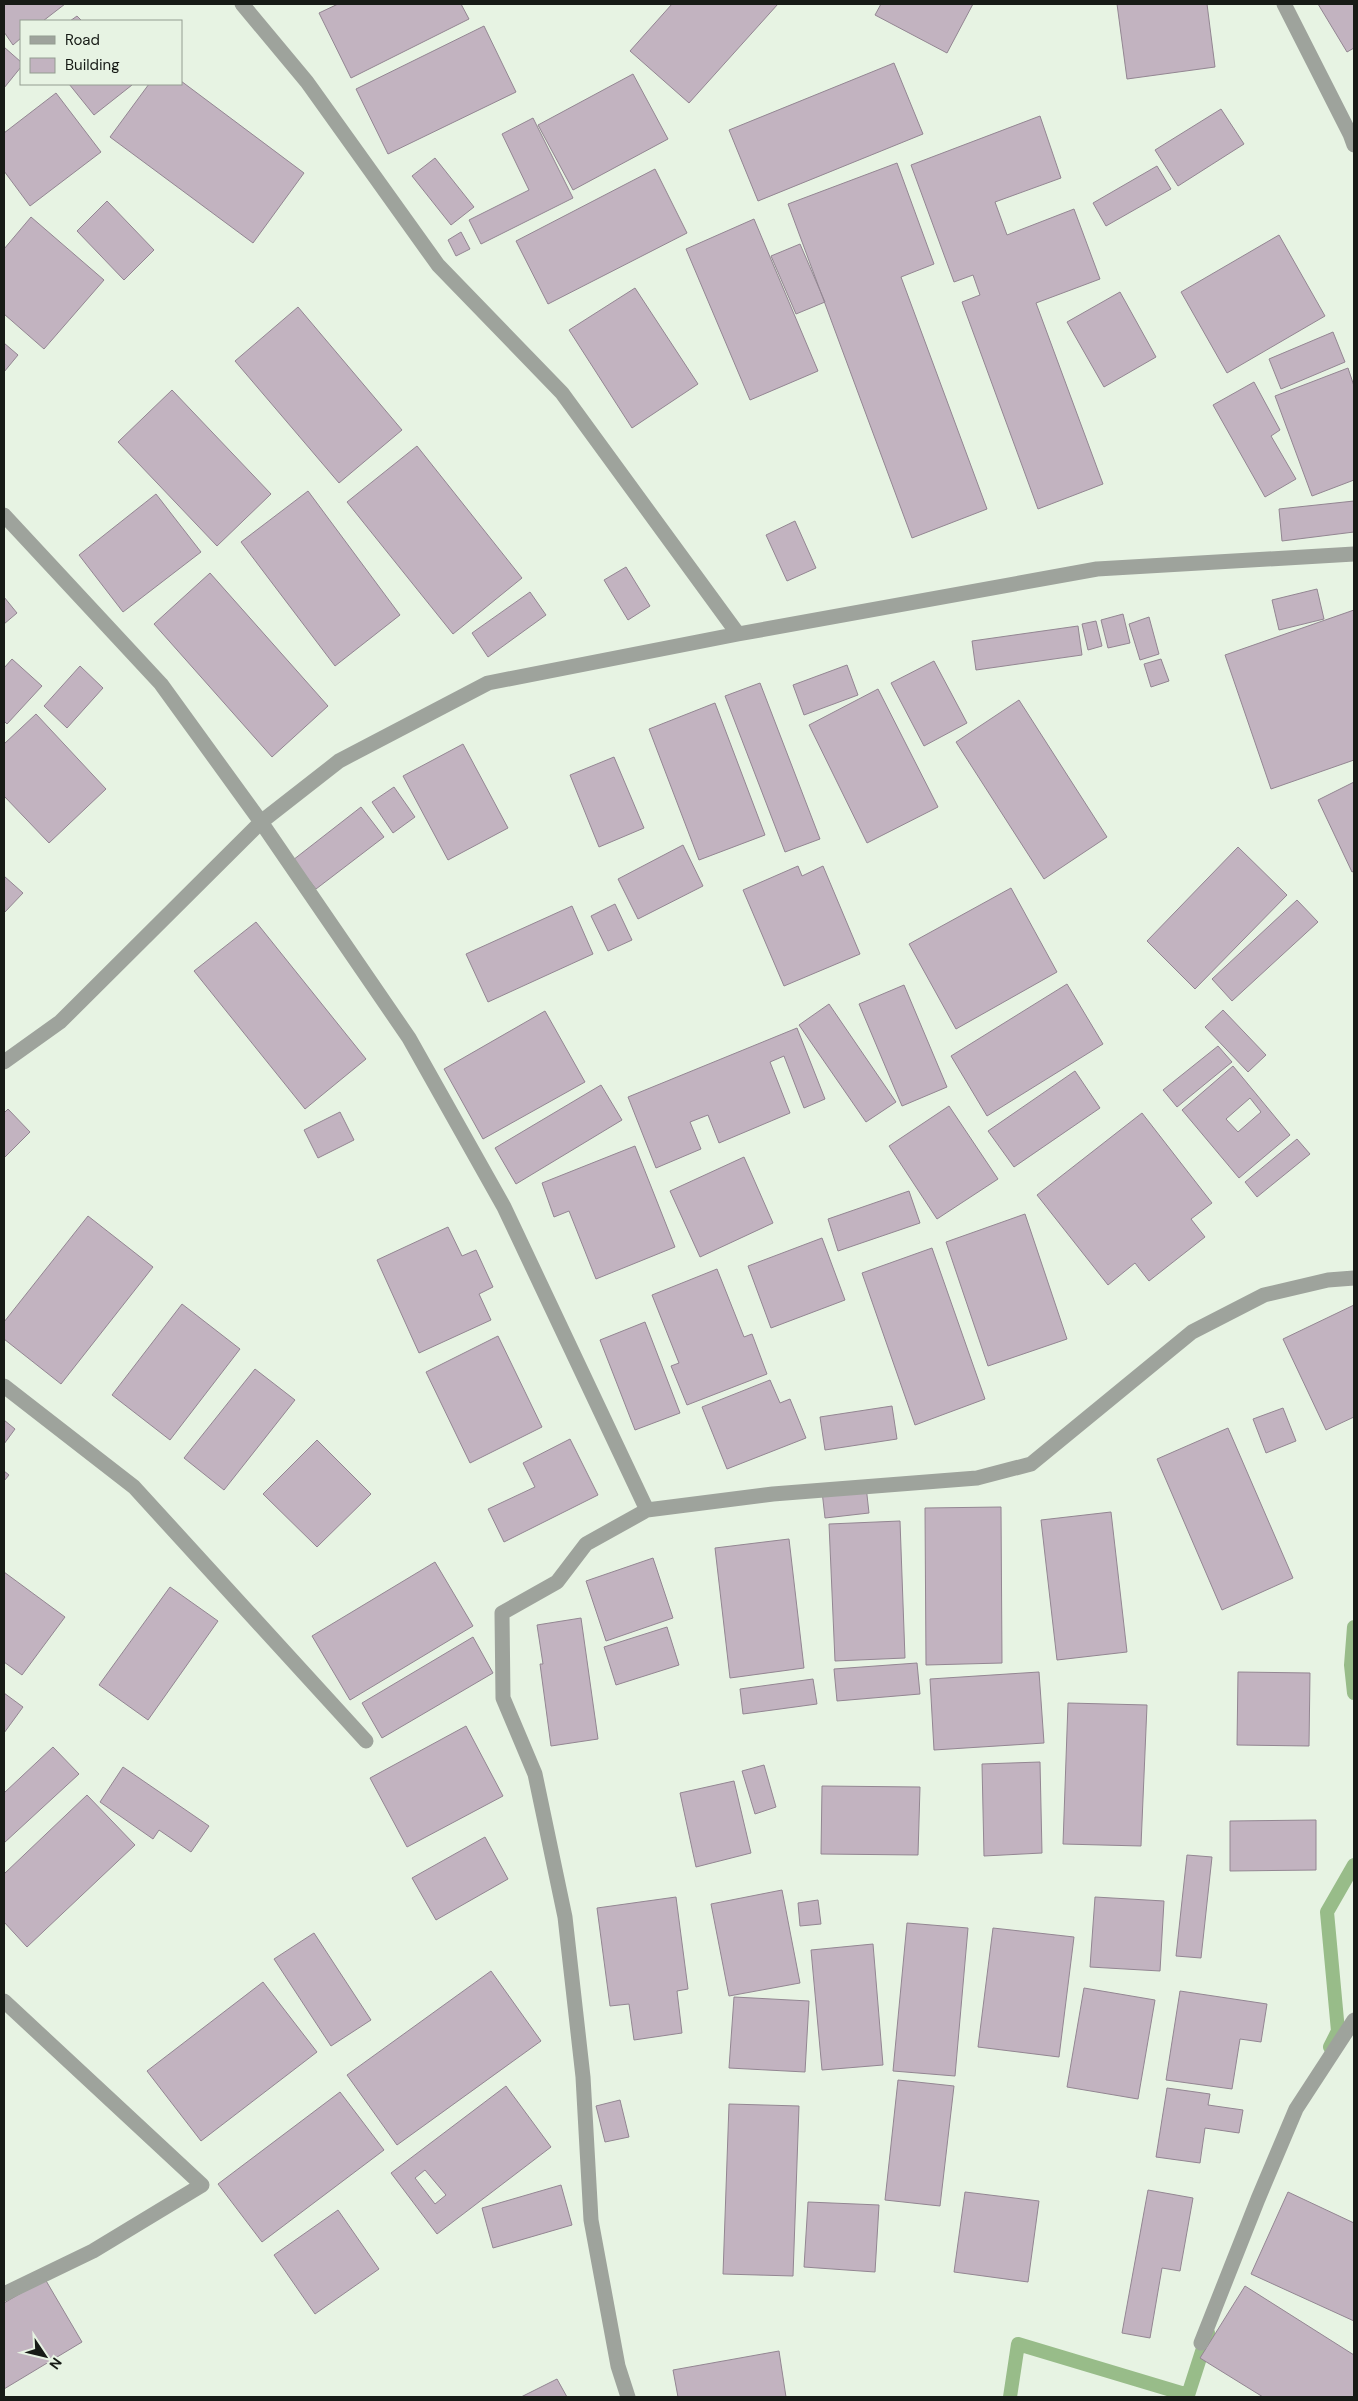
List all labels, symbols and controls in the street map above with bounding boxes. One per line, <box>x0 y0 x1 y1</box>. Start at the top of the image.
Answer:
legend <box>20 20 182 85</box>
text: Road <box>65 30 100 50</box>
text: Building <box>65 55 120 75</box>
north arrow <box>20 2331 70 2381</box>
text: N <box>45 2354 66 2373</box>

